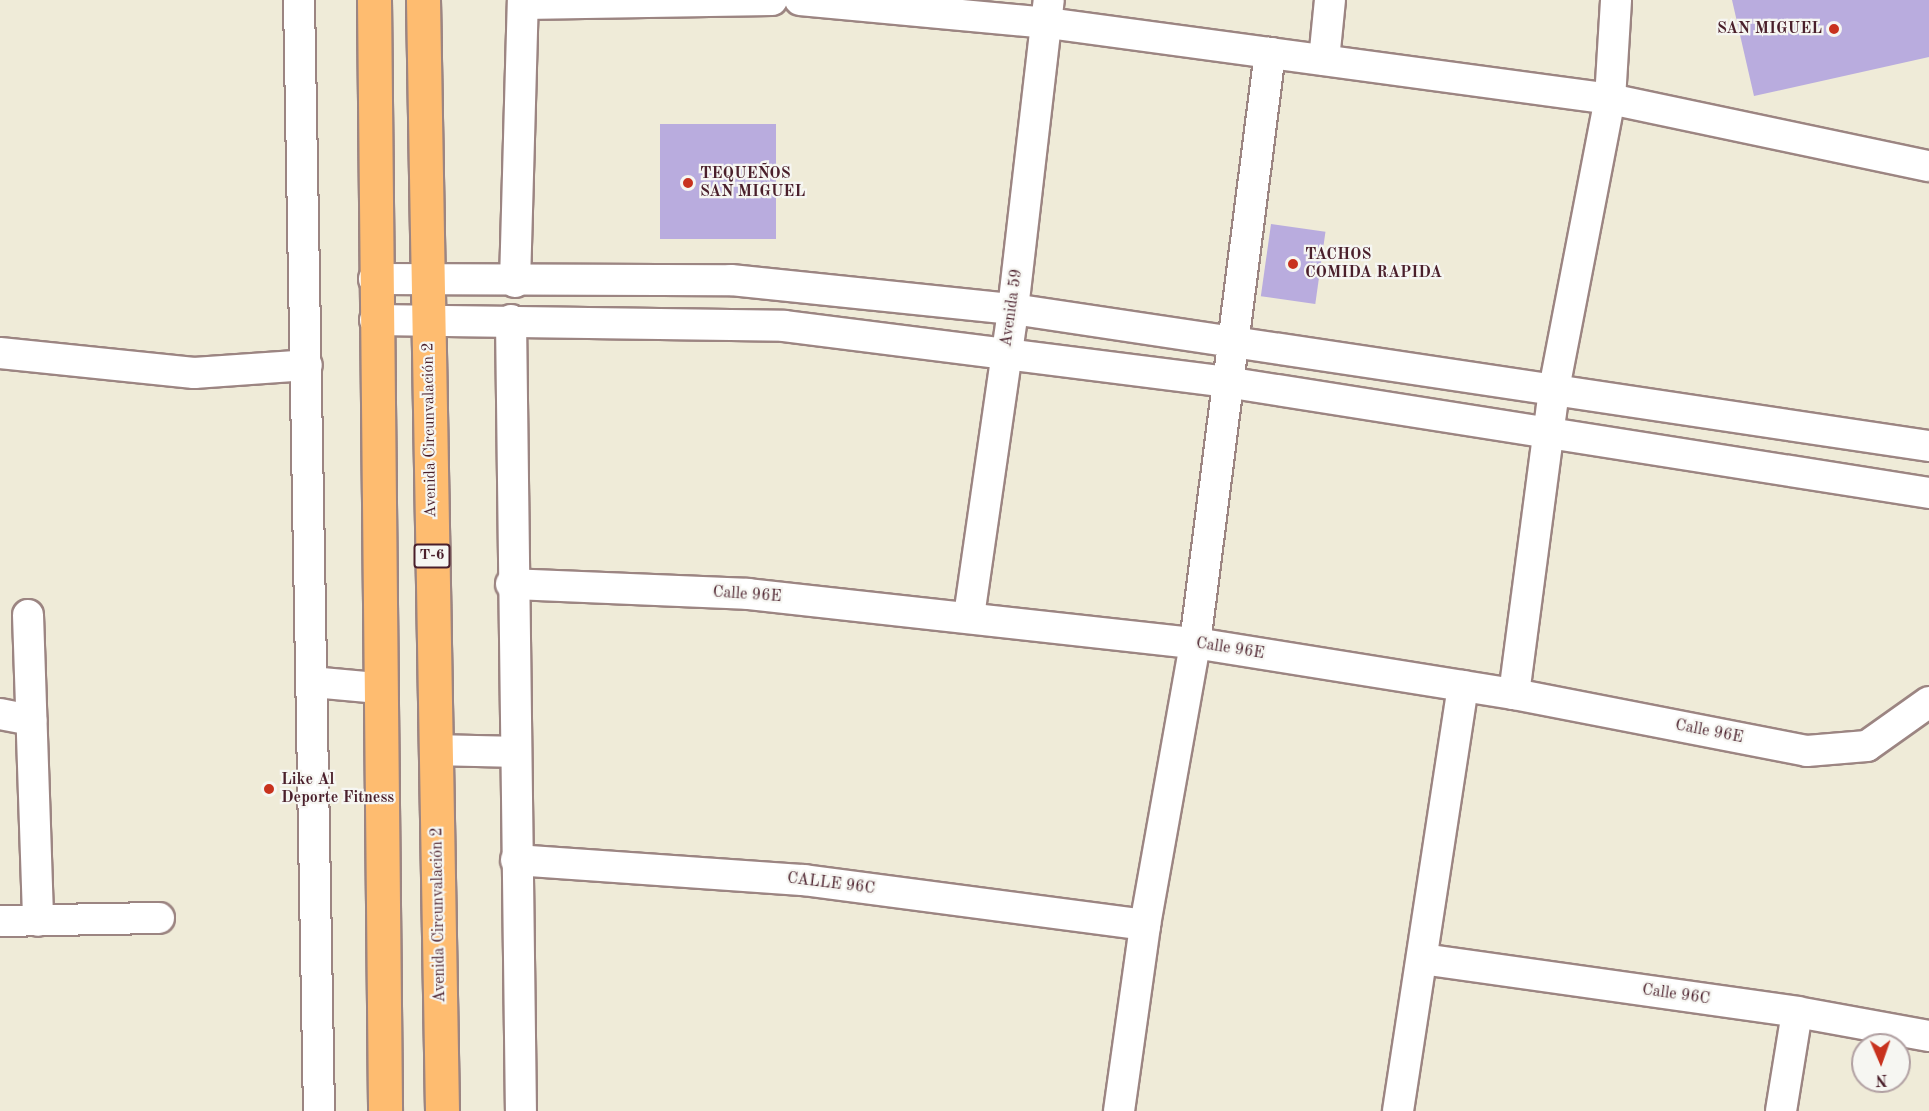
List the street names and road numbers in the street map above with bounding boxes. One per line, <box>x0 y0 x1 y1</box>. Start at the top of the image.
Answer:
street label: Avenida 59 <box>997 268 1027 348</box>
street label: Avenida Circunvalación 2 <box>419 342 441 518</box>
road number: T-6 <box>412 544 452 568</box>
street label: Calle 96E <box>712 583 782 607</box>
street label: Calle 96E <box>1195 634 1265 664</box>
street label: Calle 96E <box>1673 716 1745 748</box>
street label: Avenida Circunvalación 2 <box>428 827 450 1003</box>
street label: CALLE 96C <box>786 869 876 899</box>
street label: Calle 96C <box>1641 981 1711 1009</box>

